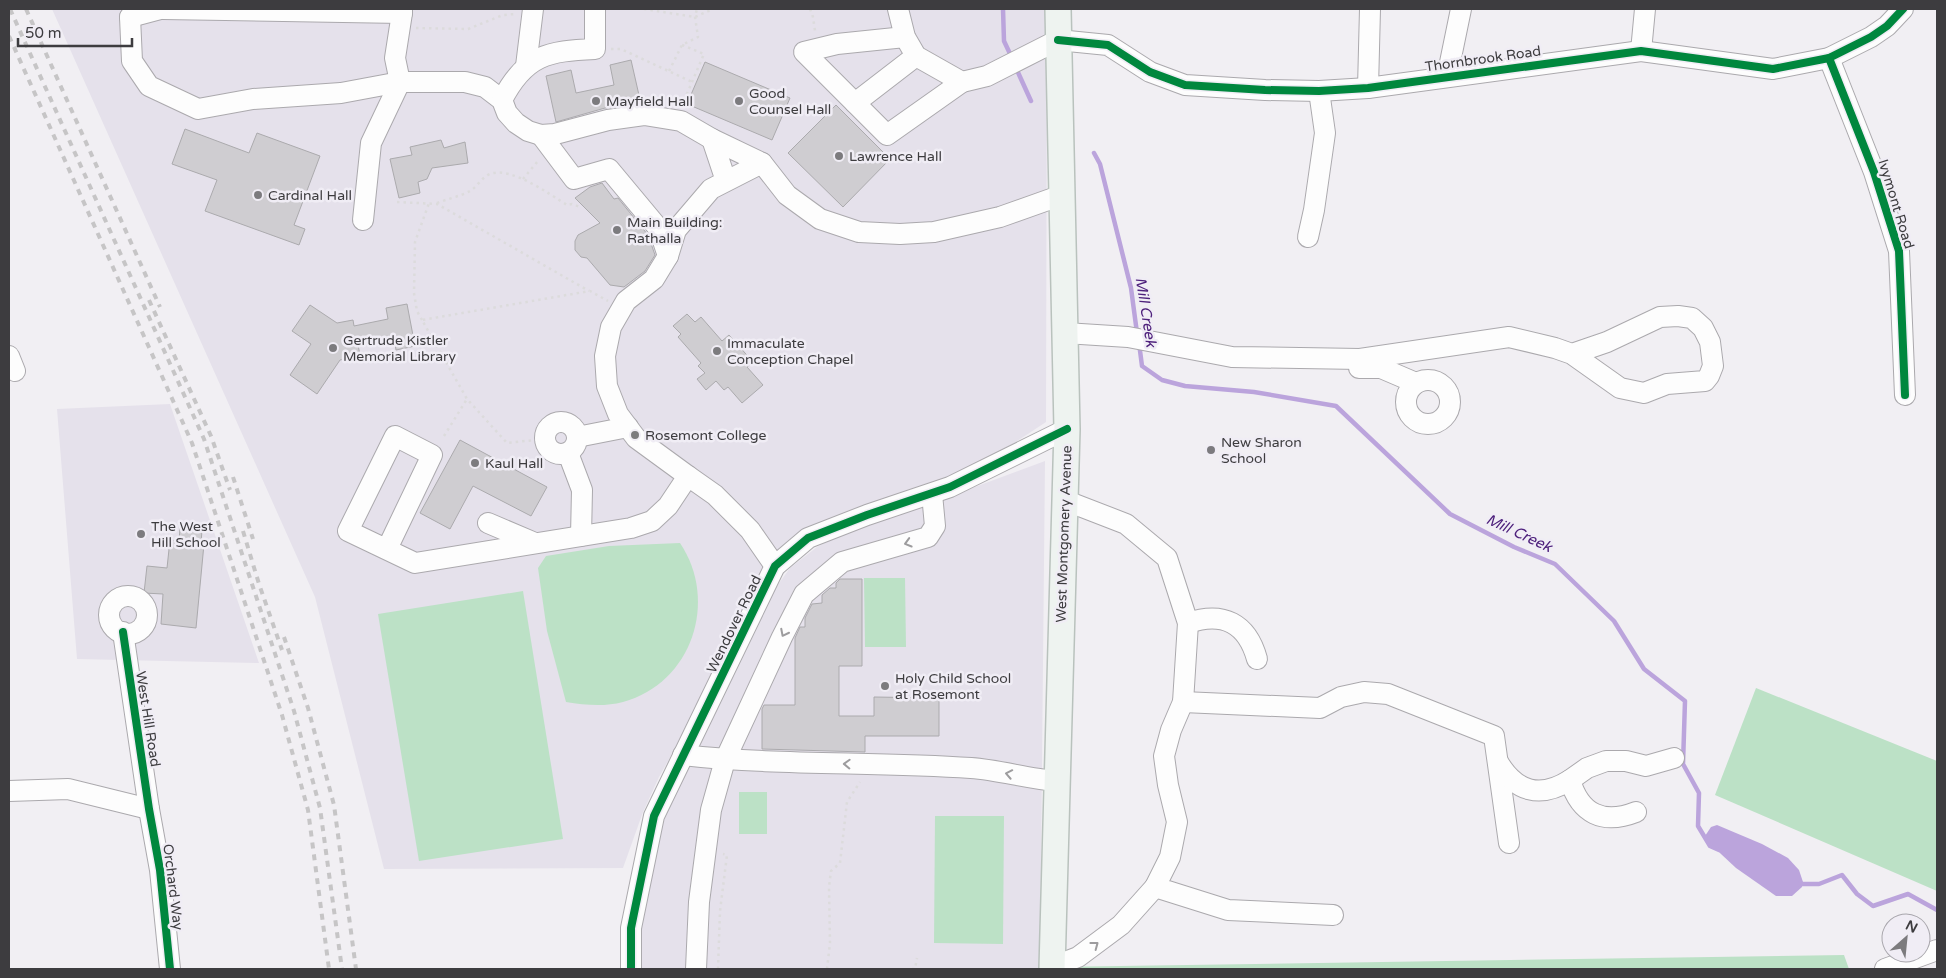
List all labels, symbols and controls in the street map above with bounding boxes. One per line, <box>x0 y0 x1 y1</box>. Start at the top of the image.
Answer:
scale bar <box>18 15 131 47</box>
text: 50 m <box>25 24 62 42</box>
street label: Thornbrook Road <box>1424 42 1542 76</box>
place label: Good Counsel Hall <box>749 85 831 118</box>
place label: Mayfield Hall <box>606 93 693 110</box>
marker: Mayfield Hall <box>590 95 602 107</box>
marker: Good Counsel Hall <box>733 95 745 107</box>
place label: Lawrence Hall <box>849 148 942 165</box>
marker: Lawrence Hall <box>833 150 845 162</box>
street label: Ivymont Road <box>1874 157 1918 251</box>
place label: Cardinal Hall <box>268 187 352 204</box>
marker: Cardinal Hall <box>252 189 264 201</box>
place label: Main Building: Rathalla <box>627 214 722 247</box>
marker: Main Building: Rathalla <box>611 224 623 236</box>
water label: Mill Creek <box>1132 276 1161 350</box>
place label: Gertrude Kistler Memorial Library <box>343 332 456 365</box>
place label: Immaculate Conception Chapel <box>727 335 854 368</box>
marker: Gertrude Kistler Memorial Library <box>327 342 339 354</box>
marker: Immaculate Conception Chapel <box>711 345 723 357</box>
place label: Rosemont College <box>645 427 767 444</box>
marker: Rosemont College <box>629 429 641 441</box>
place label: New Sharon School <box>1221 434 1302 467</box>
marker: New Sharon School <box>1205 444 1217 456</box>
street label: West Montgomery Avenue <box>1052 445 1076 623</box>
place label: Kaul Hall <box>485 455 543 472</box>
marker: Kaul Hall <box>469 457 481 469</box>
water label: Mill Creek <box>1483 510 1556 557</box>
place label: The West Hill School <box>151 518 221 551</box>
marker: The West Hill School <box>135 528 147 540</box>
one-way arrow <box>904 537 912 547</box>
street label: Wendover Road <box>703 572 765 676</box>
one-way arrow <box>780 628 790 637</box>
street label: West Hill Road <box>132 670 164 768</box>
place label: Holy Child School at Rosemont <box>895 670 1011 703</box>
marker: Holy Child School at Rosemont <box>879 680 891 692</box>
one-way arrow <box>843 759 850 769</box>
one-way arrow <box>1004 769 1013 779</box>
street label: Orchard Way <box>159 843 187 932</box>
north arrow <box>1881 913 1931 963</box>
text: N <box>1903 917 1921 937</box>
one-way arrow <box>1089 942 1098 950</box>

